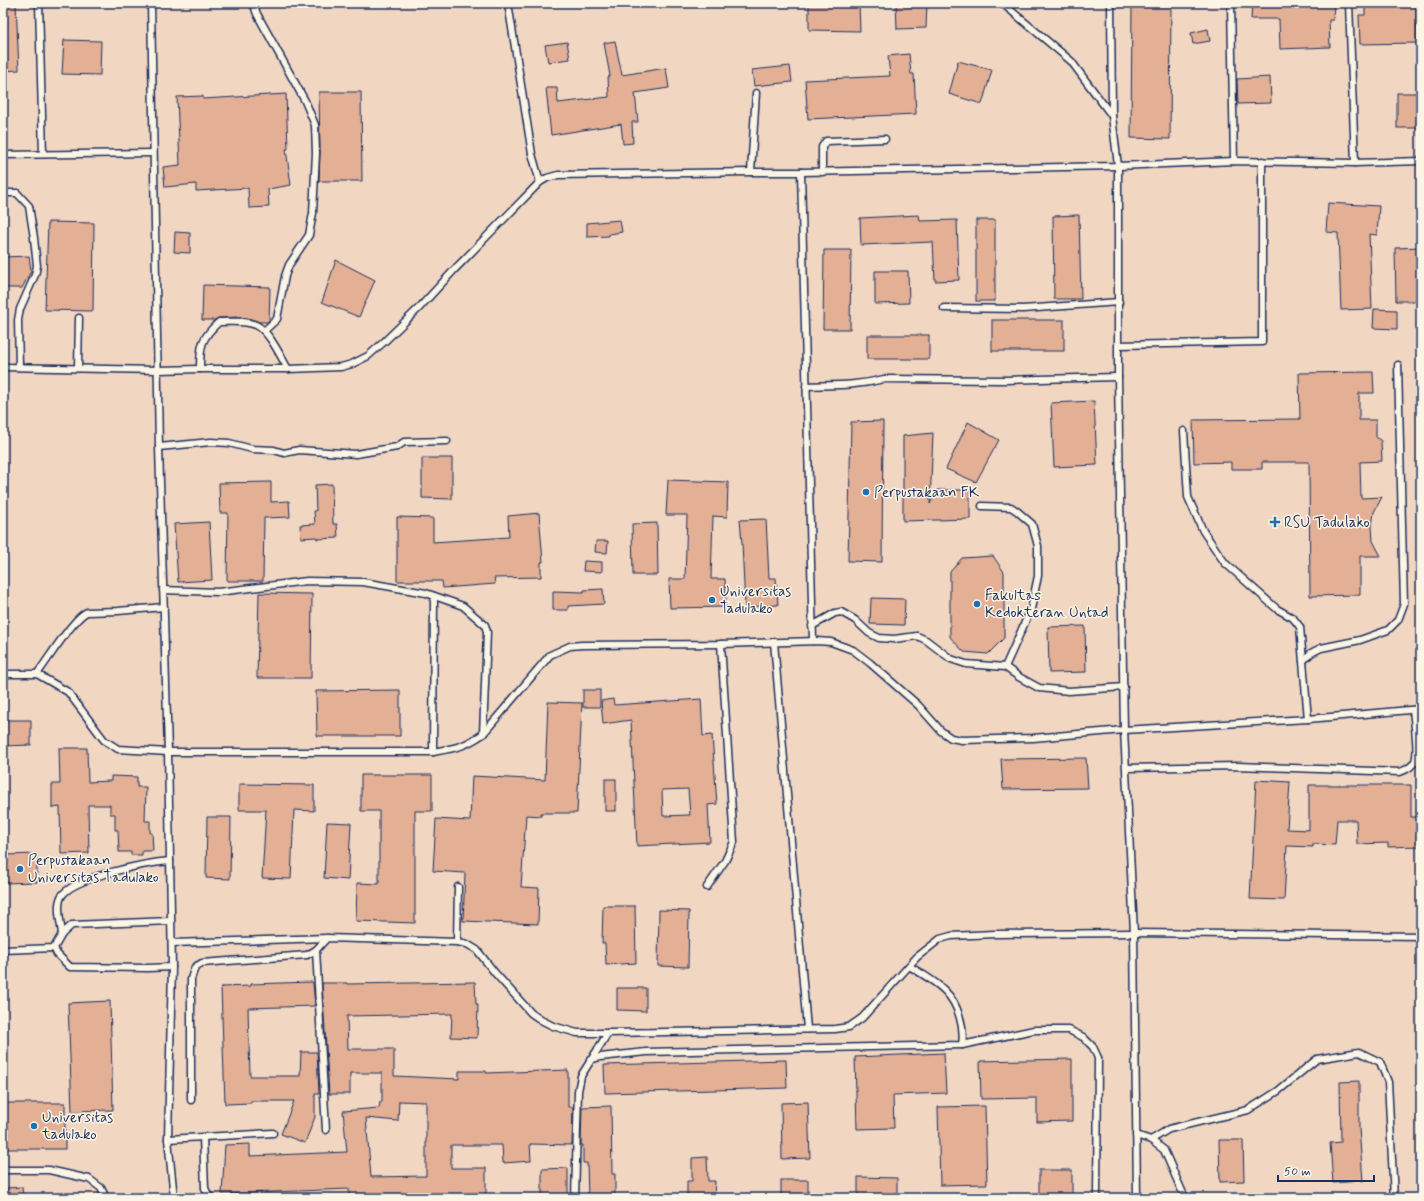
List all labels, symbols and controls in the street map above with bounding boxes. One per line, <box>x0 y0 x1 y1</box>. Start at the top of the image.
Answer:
place label: Perpustakaan FK <box>874 483 980 503</box>
marker: Perpustakaan FK <box>861 487 871 497</box>
place label: RSU Tadulako <box>1284 513 1370 533</box>
marker: RSU Tadulako <box>1269 516 1281 528</box>
place label: Universitas Tadulako <box>720 582 791 619</box>
place label: Fakultas Kedokteran Untad <box>985 586 1109 623</box>
marker: Universitas Tadulako <box>707 595 717 605</box>
marker: Fakultas Kedokteran Untad <box>972 599 982 609</box>
place label: Perpustakaan Universitas Tadulako <box>28 851 159 888</box>
marker: Perpustakaan Universitas Tadulako <box>15 864 25 874</box>
place label: Universitas tadulako <box>41 1108 113 1145</box>
marker: Universitas tadulako <box>29 1121 39 1131</box>
scale bar <box>1278 1157 1374 1183</box>
text: 50 m <box>1284 1164 1311 1180</box>

